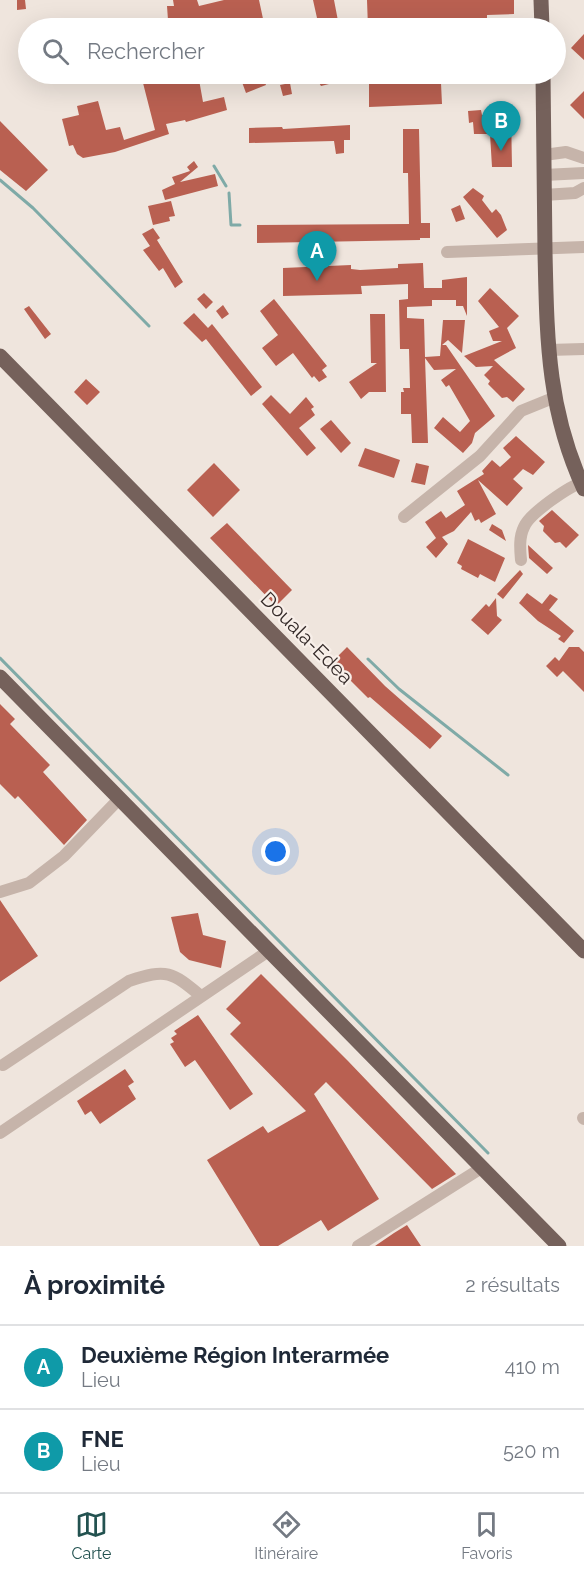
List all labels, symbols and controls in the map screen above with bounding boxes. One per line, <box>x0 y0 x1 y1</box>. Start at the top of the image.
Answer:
search box <box>18 18 566 84</box>
icon: search <box>39 35 72 68</box>
text: Rechercher <box>87 38 205 64</box>
pin: B <box>482 102 520 151</box>
pin: A <box>298 232 336 281</box>
street label: Douala-Edea <box>256 587 358 689</box>
your location <box>261 837 290 866</box>
text: À proximité <box>24 1270 165 1300</box>
text: 2 résultats <box>465 1273 560 1297</box>
text: Deuxième Région Interarmée <box>81 1342 389 1368</box>
text: A <box>37 1355 50 1379</box>
text: 410 m <box>505 1355 560 1379</box>
text: Lieu <box>81 1368 121 1392</box>
text: FNE <box>81 1426 124 1452</box>
text: B <box>37 1439 50 1463</box>
text: 520 m <box>503 1439 560 1463</box>
text: Lieu <box>81 1452 121 1476</box>
tab: Carte <box>71 1508 111 1563</box>
tab: Itinéraire <box>254 1508 318 1563</box>
tab: Favoris <box>461 1508 513 1563</box>

